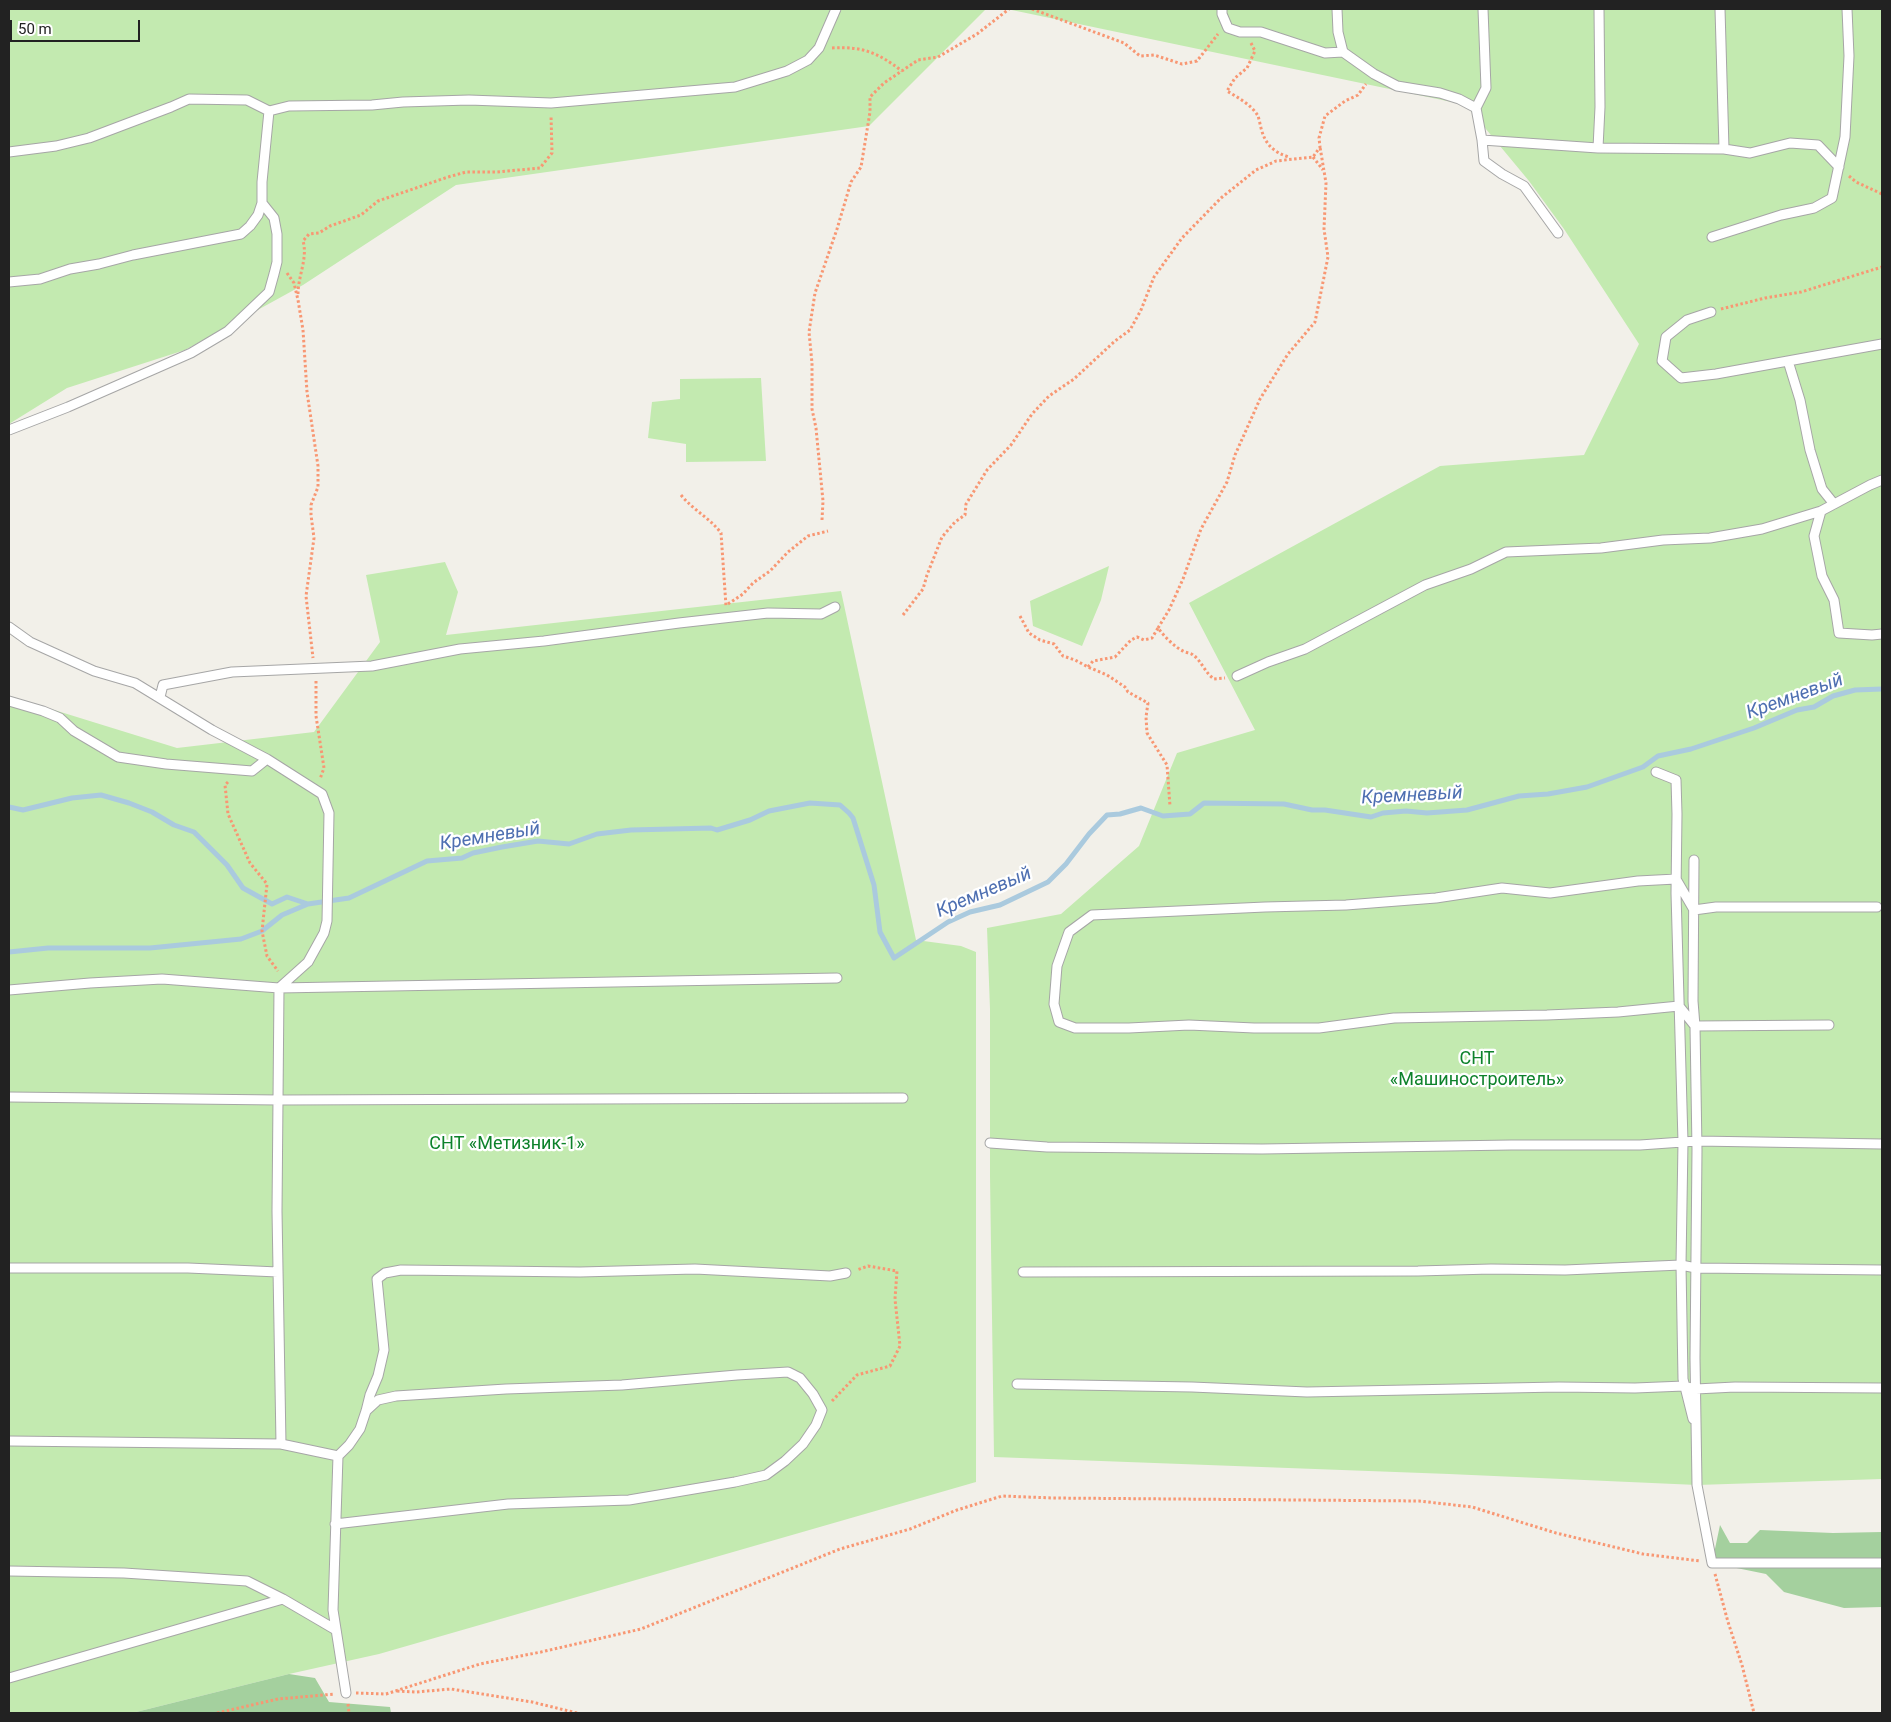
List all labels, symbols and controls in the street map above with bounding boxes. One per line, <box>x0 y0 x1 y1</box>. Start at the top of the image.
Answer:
scale bar <box>12 10 142 42</box>
text: 50 m <box>18 20 52 38</box>
water label: Кремневый <box>1743 669 1847 725</box>
water label: Кремневый <box>1361 782 1463 810</box>
water label: Кремневый <box>438 818 542 856</box>
water label: Кремневый <box>933 863 1035 923</box>
park label: СНТ «Машиностроитель» <box>1390 1048 1564 1090</box>
park label: СНТ «Метизник-1» <box>429 1133 585 1155</box>

